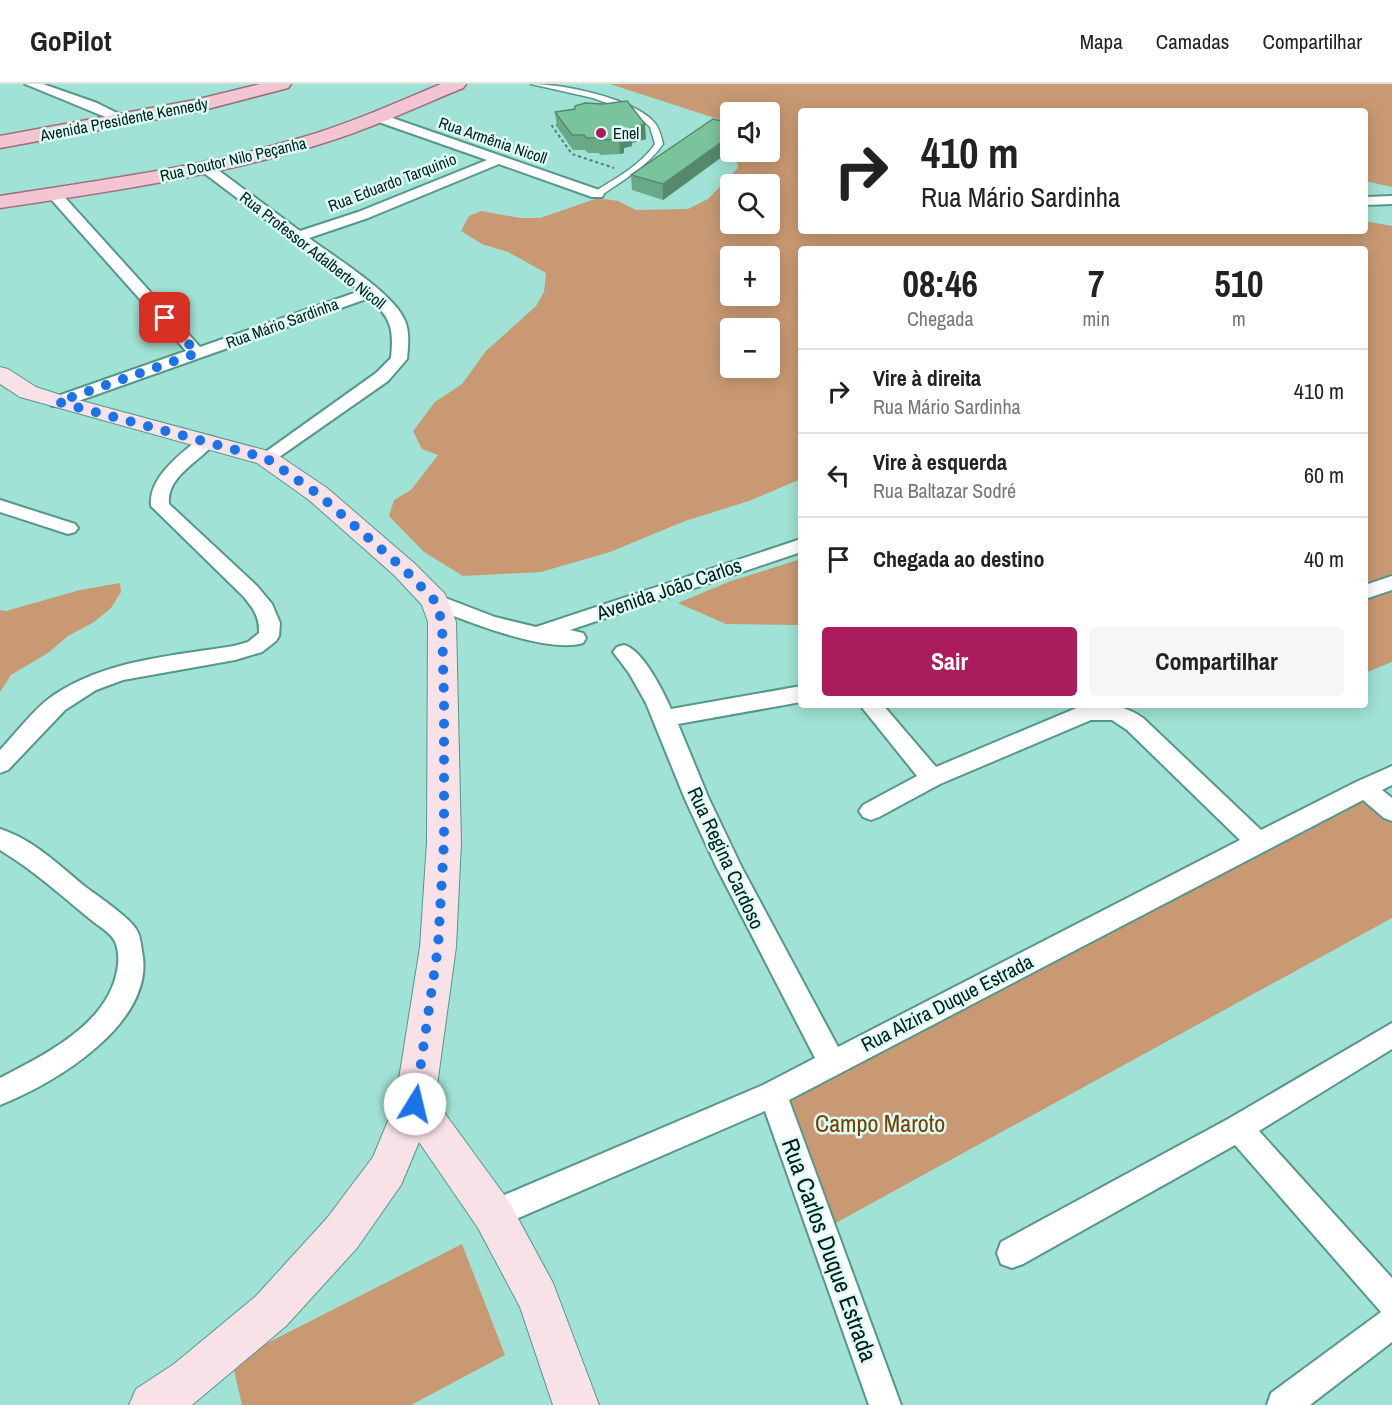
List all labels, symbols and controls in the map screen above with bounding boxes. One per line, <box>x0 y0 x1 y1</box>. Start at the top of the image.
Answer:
text: GoPilot <box>30 22 112 60</box>
text: Mapa <box>1080 27 1123 56</box>
text: Camadas <box>1156 27 1229 56</box>
text: Compartilhar <box>1262 27 1362 56</box>
street label: Avenida Presidente Kennedy <box>37 92 210 146</box>
map controls <box>720 102 780 378</box>
button: sound <box>720 102 780 162</box>
street label: Rua Armênia Nicoll <box>436 111 550 169</box>
place label: Enel <box>613 122 639 144</box>
text: 410 m <box>921 125 1019 181</box>
marker: Enel <box>594 126 608 140</box>
street label: Rua Doutor Nilo Peçanha <box>158 131 309 187</box>
icon: right <box>822 132 900 210</box>
street label: Rua Eduardo Tarquinio <box>325 147 459 217</box>
button: search <box>720 174 780 234</box>
text: Rua Mário Sardinha <box>921 179 1120 215</box>
street label: Rua Professor Adalberto Nicoll <box>236 186 391 314</box>
button: + <box>720 246 780 306</box>
text: 08:46 <box>902 260 978 308</box>
text: 7 <box>1088 260 1104 308</box>
text: 510 <box>1214 260 1264 308</box>
pin <box>139 292 190 343</box>
street label: Rua Mário Sardinha <box>223 292 342 354</box>
icon: arrive <box>148 301 181 334</box>
text: Chegada <box>907 305 974 332</box>
text: min <box>1082 305 1110 332</box>
text: m <box>1232 305 1246 332</box>
button: − <box>720 318 780 378</box>
text: Vire à direita <box>873 363 981 393</box>
icon: right <box>822 375 855 408</box>
text: 410 m <box>1294 376 1344 406</box>
text: Rua Mário Sardinha <box>873 393 1021 420</box>
text: Vire à esquerda <box>873 447 1007 477</box>
icon: left <box>822 459 855 492</box>
text: 60 m <box>1304 460 1344 490</box>
text: Rua Baltazar Sodré <box>873 477 1016 504</box>
icon: arrive <box>822 543 855 576</box>
text: Chegada ao destino <box>873 544 1044 574</box>
text: 40 m <box>1304 544 1344 574</box>
street label: Avenida João Carlos <box>592 551 745 626</box>
button: Sair <box>822 627 1077 696</box>
button: Compartilhar <box>1089 627 1344 696</box>
street label: Rua Regina Cardoso <box>682 782 771 933</box>
street label: Rua Alzira Duque Estrada <box>856 947 1037 1058</box>
position arrow <box>383 1072 447 1136</box>
park label: Campo Maroto <box>815 1107 945 1139</box>
street label: Rua Carlos Duque Estrada <box>775 1134 885 1366</box>

